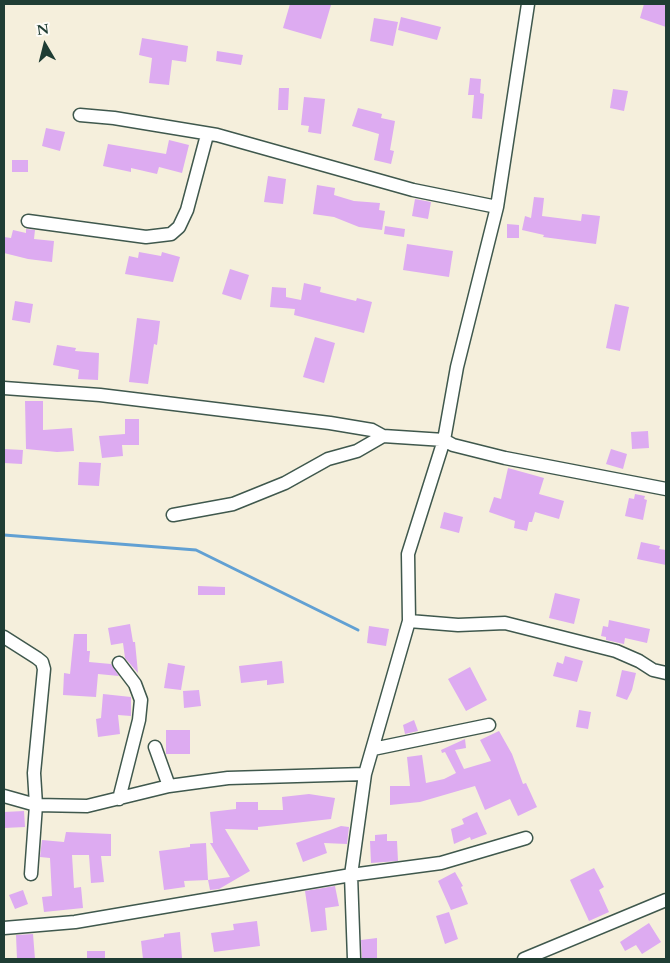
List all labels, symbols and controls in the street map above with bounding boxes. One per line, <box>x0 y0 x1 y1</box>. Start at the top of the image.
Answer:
text: N <box>36 19 50 40</box>
north arrow <box>20 20 70 70</box>

